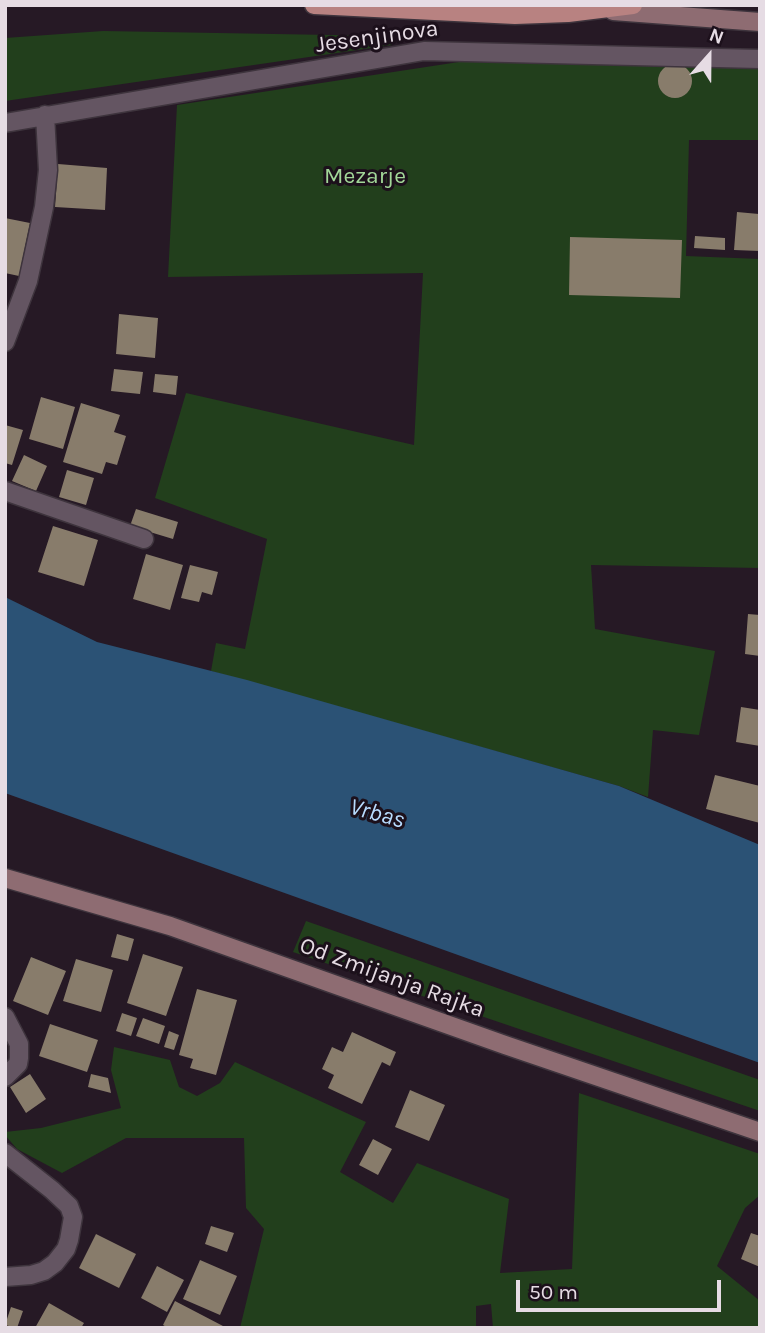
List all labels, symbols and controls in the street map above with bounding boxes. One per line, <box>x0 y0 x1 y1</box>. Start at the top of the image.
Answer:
street label: Jesenjinova <box>314 15 440 59</box>
north arrow <box>674 21 744 91</box>
text: N <box>706 24 727 49</box>
park label: Mezarje <box>324 162 406 190</box>
water label: Vrbas <box>346 793 408 835</box>
street label: Od Zmijanja Rajka <box>296 932 488 1024</box>
scale bar <box>520 1266 725 1310</box>
text: 50 m <box>529 1280 578 1304</box>

